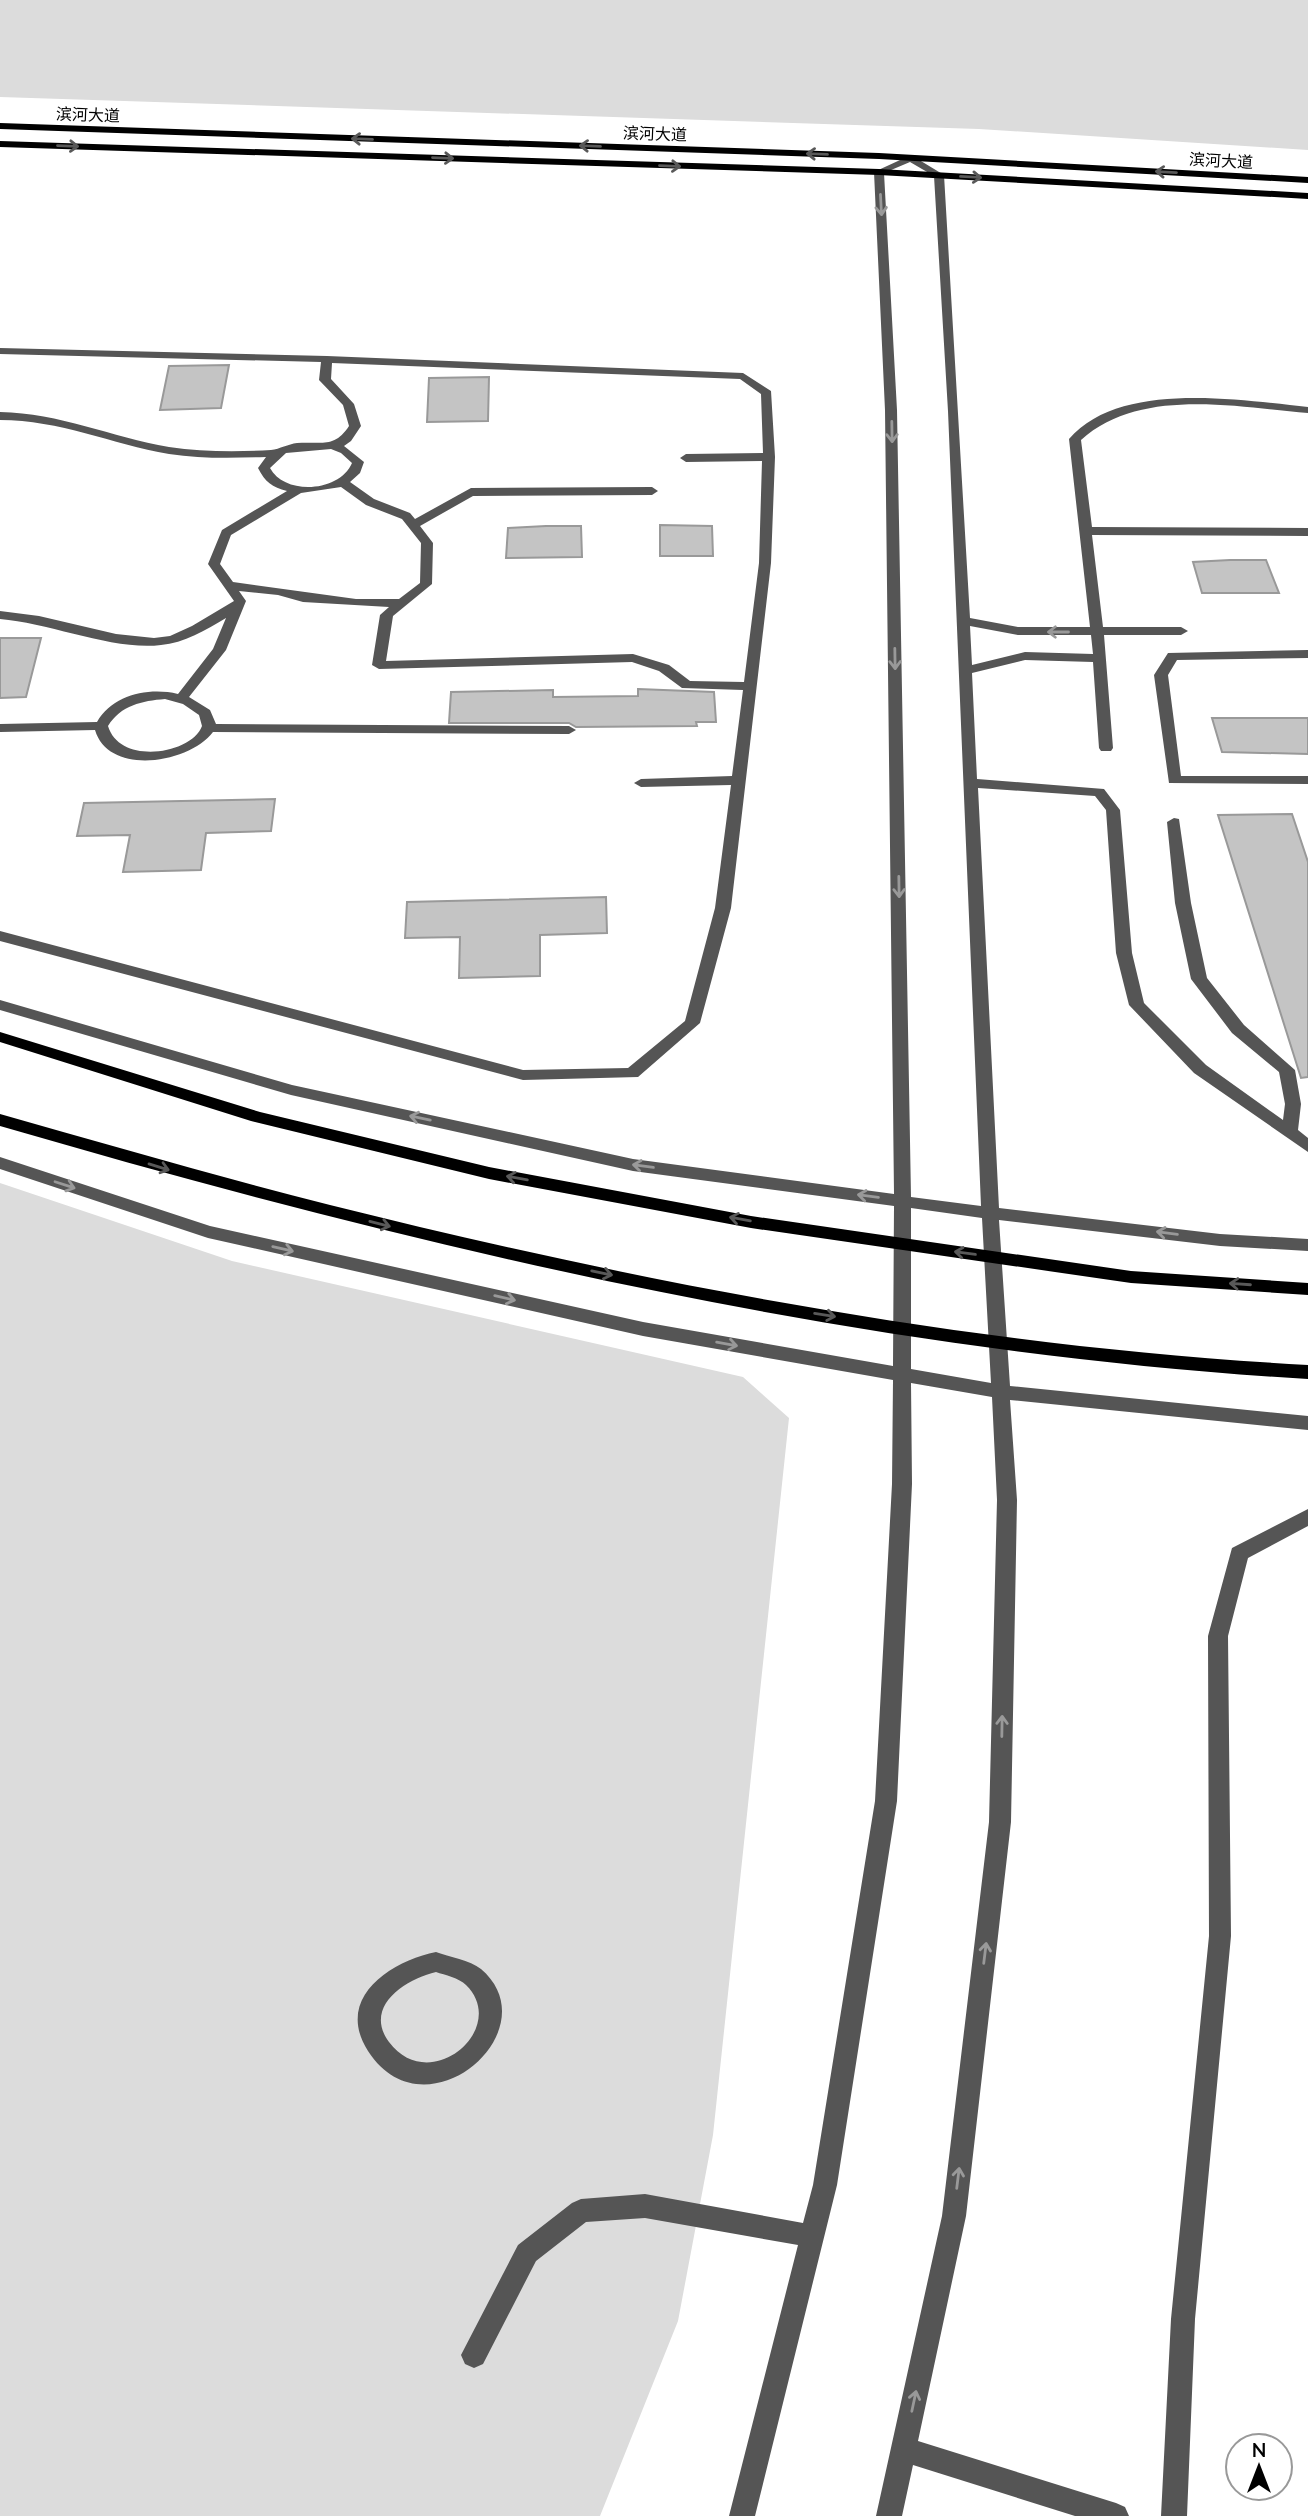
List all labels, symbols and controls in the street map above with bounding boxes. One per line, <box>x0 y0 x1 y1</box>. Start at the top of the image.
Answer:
street label: 滨河大道 <box>56 103 120 125</box>
street label: 滨河大道 <box>623 122 687 144</box>
one-way arrow <box>351 132 374 145</box>
one-way arrow <box>56 140 79 153</box>
one-way arrow <box>578 140 601 153</box>
one-way arrow <box>806 147 829 161</box>
street label: 滨河大道 <box>1189 149 1253 171</box>
one-way arrow <box>431 152 454 165</box>
one-way arrow <box>658 159 681 172</box>
one-way arrow <box>1156 165 1178 178</box>
one-way arrow <box>959 171 981 184</box>
one-way arrow <box>874 193 887 216</box>
one-way arrow <box>885 420 898 443</box>
one-way arrow <box>1047 625 1070 639</box>
one-way arrow <box>888 648 902 671</box>
one-way arrow <box>892 875 906 898</box>
one-way arrow <box>409 1111 432 1125</box>
one-way arrow <box>632 1160 654 1173</box>
one-way arrow <box>148 1162 170 1175</box>
one-way arrow <box>506 1171 529 1185</box>
one-way arrow <box>53 1179 75 1192</box>
one-way arrow <box>857 1189 880 1202</box>
one-way arrow <box>729 1212 752 1226</box>
one-way arrow <box>368 1218 391 1231</box>
one-way arrow <box>1156 1227 1179 1240</box>
one-way arrow <box>271 1243 294 1256</box>
one-way arrow <box>954 1247 977 1260</box>
one-way arrow <box>590 1267 613 1281</box>
one-way arrow <box>1229 1277 1252 1290</box>
one-way arrow <box>493 1292 516 1306</box>
one-way arrow <box>813 1309 836 1322</box>
one-way arrow <box>716 1338 738 1351</box>
one-way arrow <box>995 1715 1009 1738</box>
one-way arrow <box>978 1942 991 1964</box>
one-way arrow <box>952 2168 965 2190</box>
one-way arrow <box>907 2390 921 2413</box>
north arrow <box>1224 2432 1294 2502</box>
text: N <box>1252 2438 1266 2461</box>

